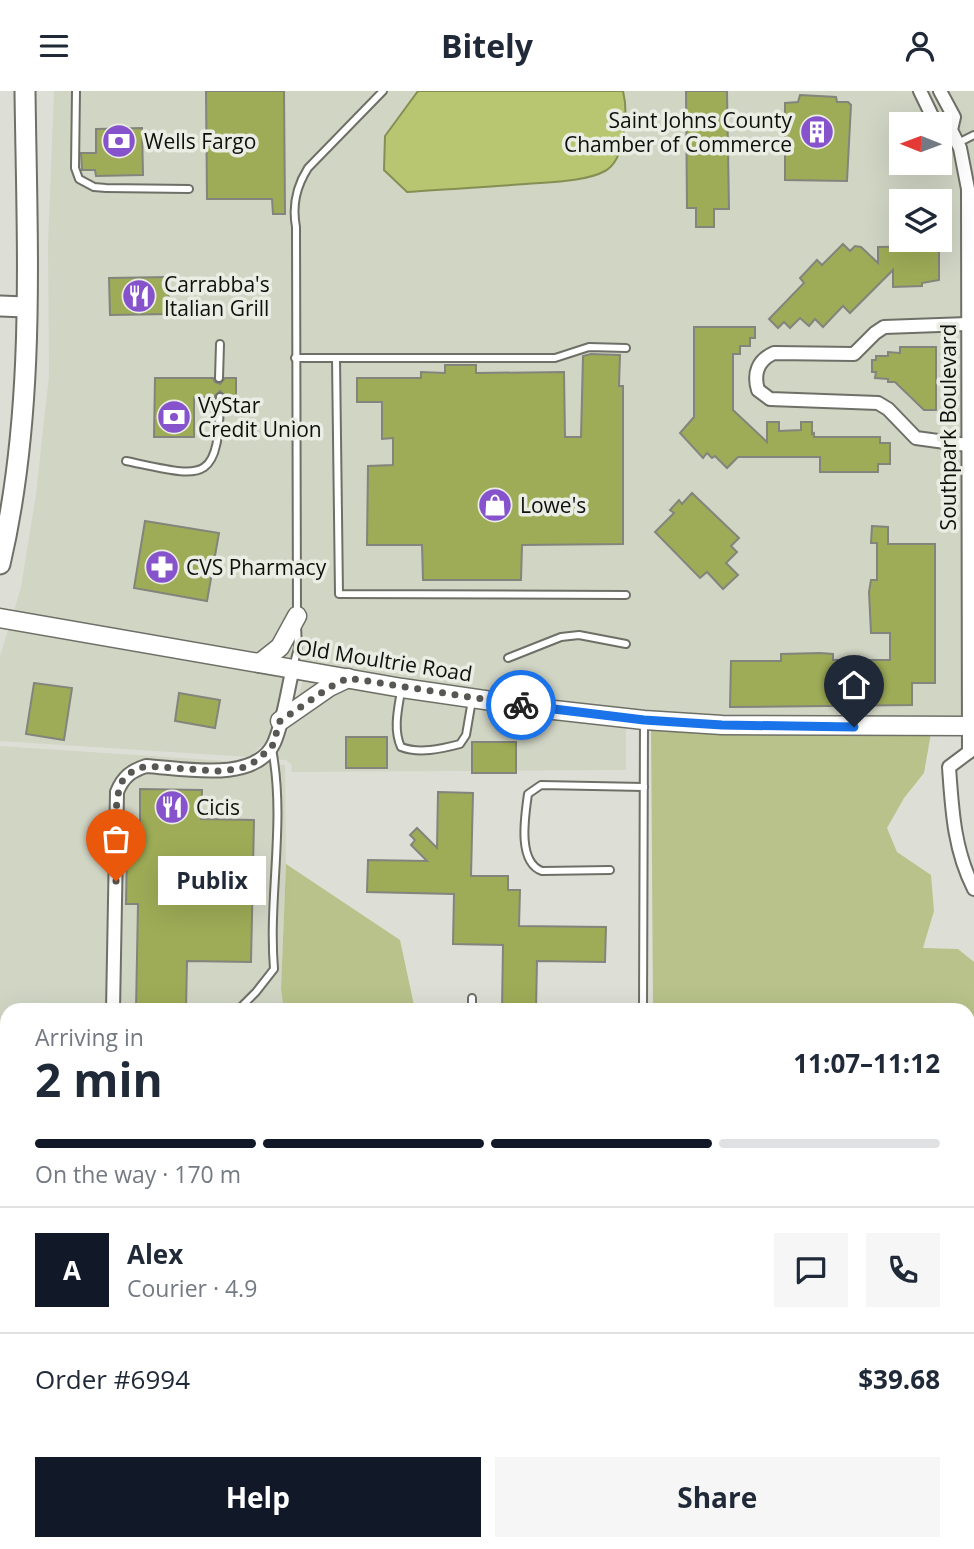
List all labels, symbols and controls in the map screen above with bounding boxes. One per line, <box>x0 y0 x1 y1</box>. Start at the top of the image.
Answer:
text: Bitely <box>441 24 533 67</box>
icon: menu <box>35 27 73 65</box>
icon: person <box>901 27 939 65</box>
place label: Saint Johns County Chamber of Commerce <box>564 106 792 158</box>
north arrow <box>889 112 952 175</box>
map controls <box>889 112 952 252</box>
building icon: Saint Johns County Chamber of Commerce <box>798 113 836 151</box>
bank icon: Wells Fargo <box>100 122 138 160</box>
place label: Wells Fargo <box>144 127 256 155</box>
button: layers <box>889 189 952 252</box>
place label: Carrabba's Italian Grill <box>164 270 270 322</box>
restaurant icon: Carrabba's Italian Grill <box>120 277 158 315</box>
street label: Southpark Boulevard <box>934 324 962 530</box>
place label: VyStar Credit Union <box>198 391 322 443</box>
bank icon: VyStar Credit Union <box>155 398 193 436</box>
shop icon: Lowe's <box>476 486 514 524</box>
place label: Lowe's <box>520 491 586 519</box>
pharmacy icon: CVS Pharmacy <box>143 548 181 586</box>
place label: CVS Pharmacy <box>186 553 327 581</box>
street label: Old Moultrie Road <box>294 632 474 688</box>
pin <box>824 655 884 727</box>
icon: home <box>835 666 873 704</box>
courier <box>486 670 556 740</box>
icon: bike <box>502 686 540 724</box>
restaurant icon: Cicis <box>153 788 191 826</box>
place label: Cicis <box>196 793 240 821</box>
pin <box>86 809 146 881</box>
icon: bag <box>97 820 135 858</box>
callout: Publix <box>158 857 266 905</box>
text: Publix <box>176 864 248 896</box>
text: Arriving in <box>35 1021 144 1053</box>
text: 11:07–11:12 <box>793 1045 940 1081</box>
text: 2 min <box>35 1048 163 1110</box>
text: On the way · 170 m <box>35 1158 241 1190</box>
button: chat <box>774 1233 848 1307</box>
button: phone <box>866 1233 940 1307</box>
text: Alex <box>127 1236 183 1272</box>
text: A <box>63 1252 81 1288</box>
text: Courier · 4.9 <box>127 1272 257 1304</box>
text: Order #6994 <box>35 1361 190 1397</box>
text: $39.68 <box>858 1361 940 1397</box>
button: Help <box>35 1457 481 1537</box>
button: Share <box>495 1457 940 1537</box>

